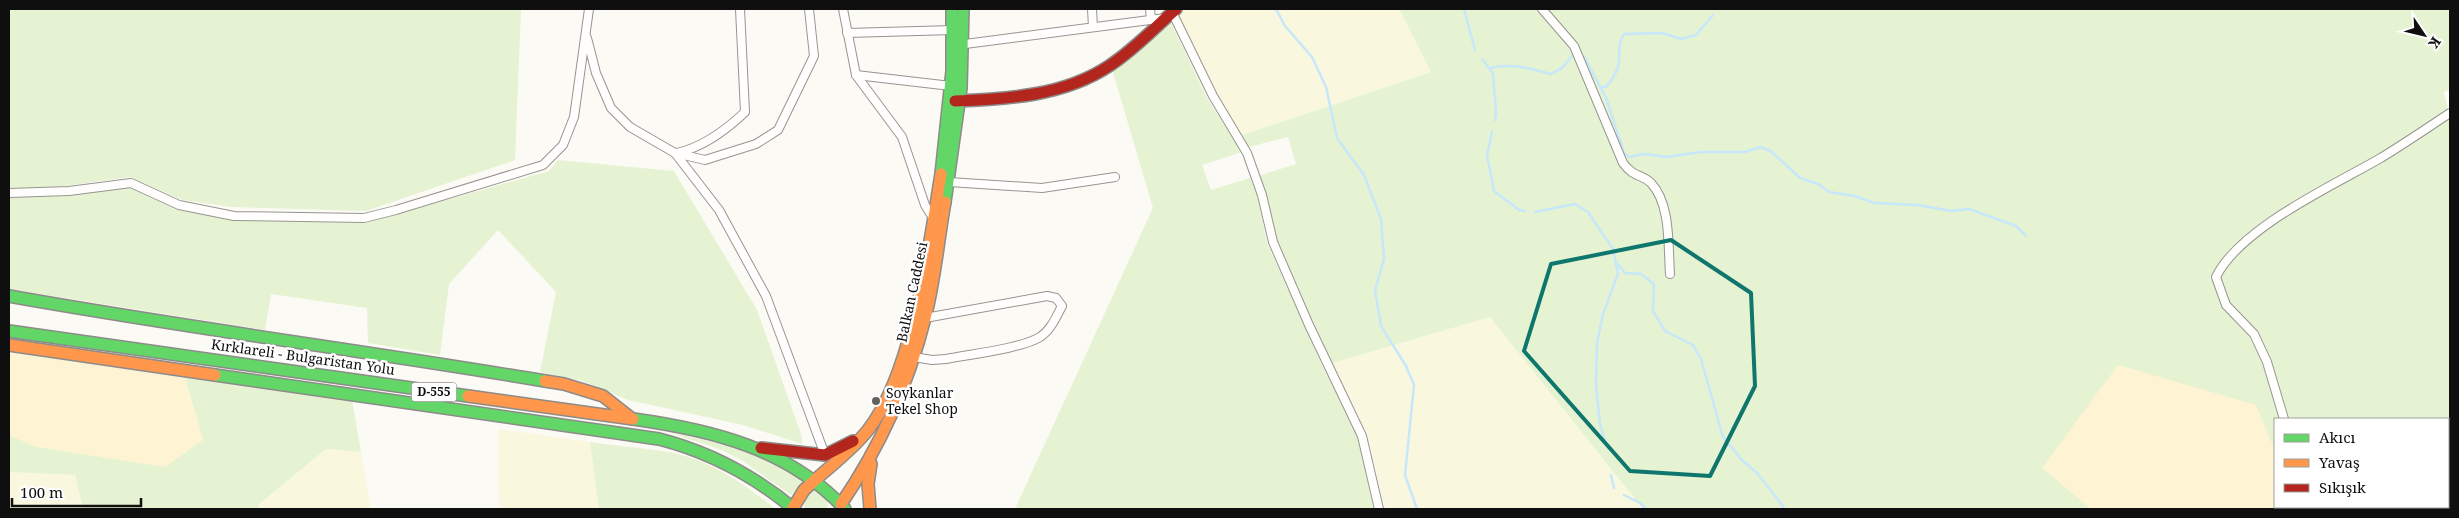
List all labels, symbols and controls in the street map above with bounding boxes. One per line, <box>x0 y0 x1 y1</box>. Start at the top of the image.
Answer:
north arrow <box>2399 10 2449 60</box>
text: K <box>2424 33 2446 53</box>
street label: Balkan Caddesi <box>892 239 932 344</box>
street label: Kırklareli - Bulgaristan Yolu <box>210 334 396 379</box>
road number: D-555 <box>412 382 456 402</box>
place label: Soykanlar Tekel Shop <box>886 383 958 418</box>
marker: Soykanlar Tekel Shop <box>870 395 882 407</box>
legend <box>2274 418 2449 508</box>
text: Akıcı <box>2319 427 2356 447</box>
text: Yavaş <box>2318 452 2360 472</box>
scale bar <box>12 476 141 508</box>
text: Sıkışık <box>2319 477 2366 497</box>
text: 100 m <box>20 482 63 502</box>

